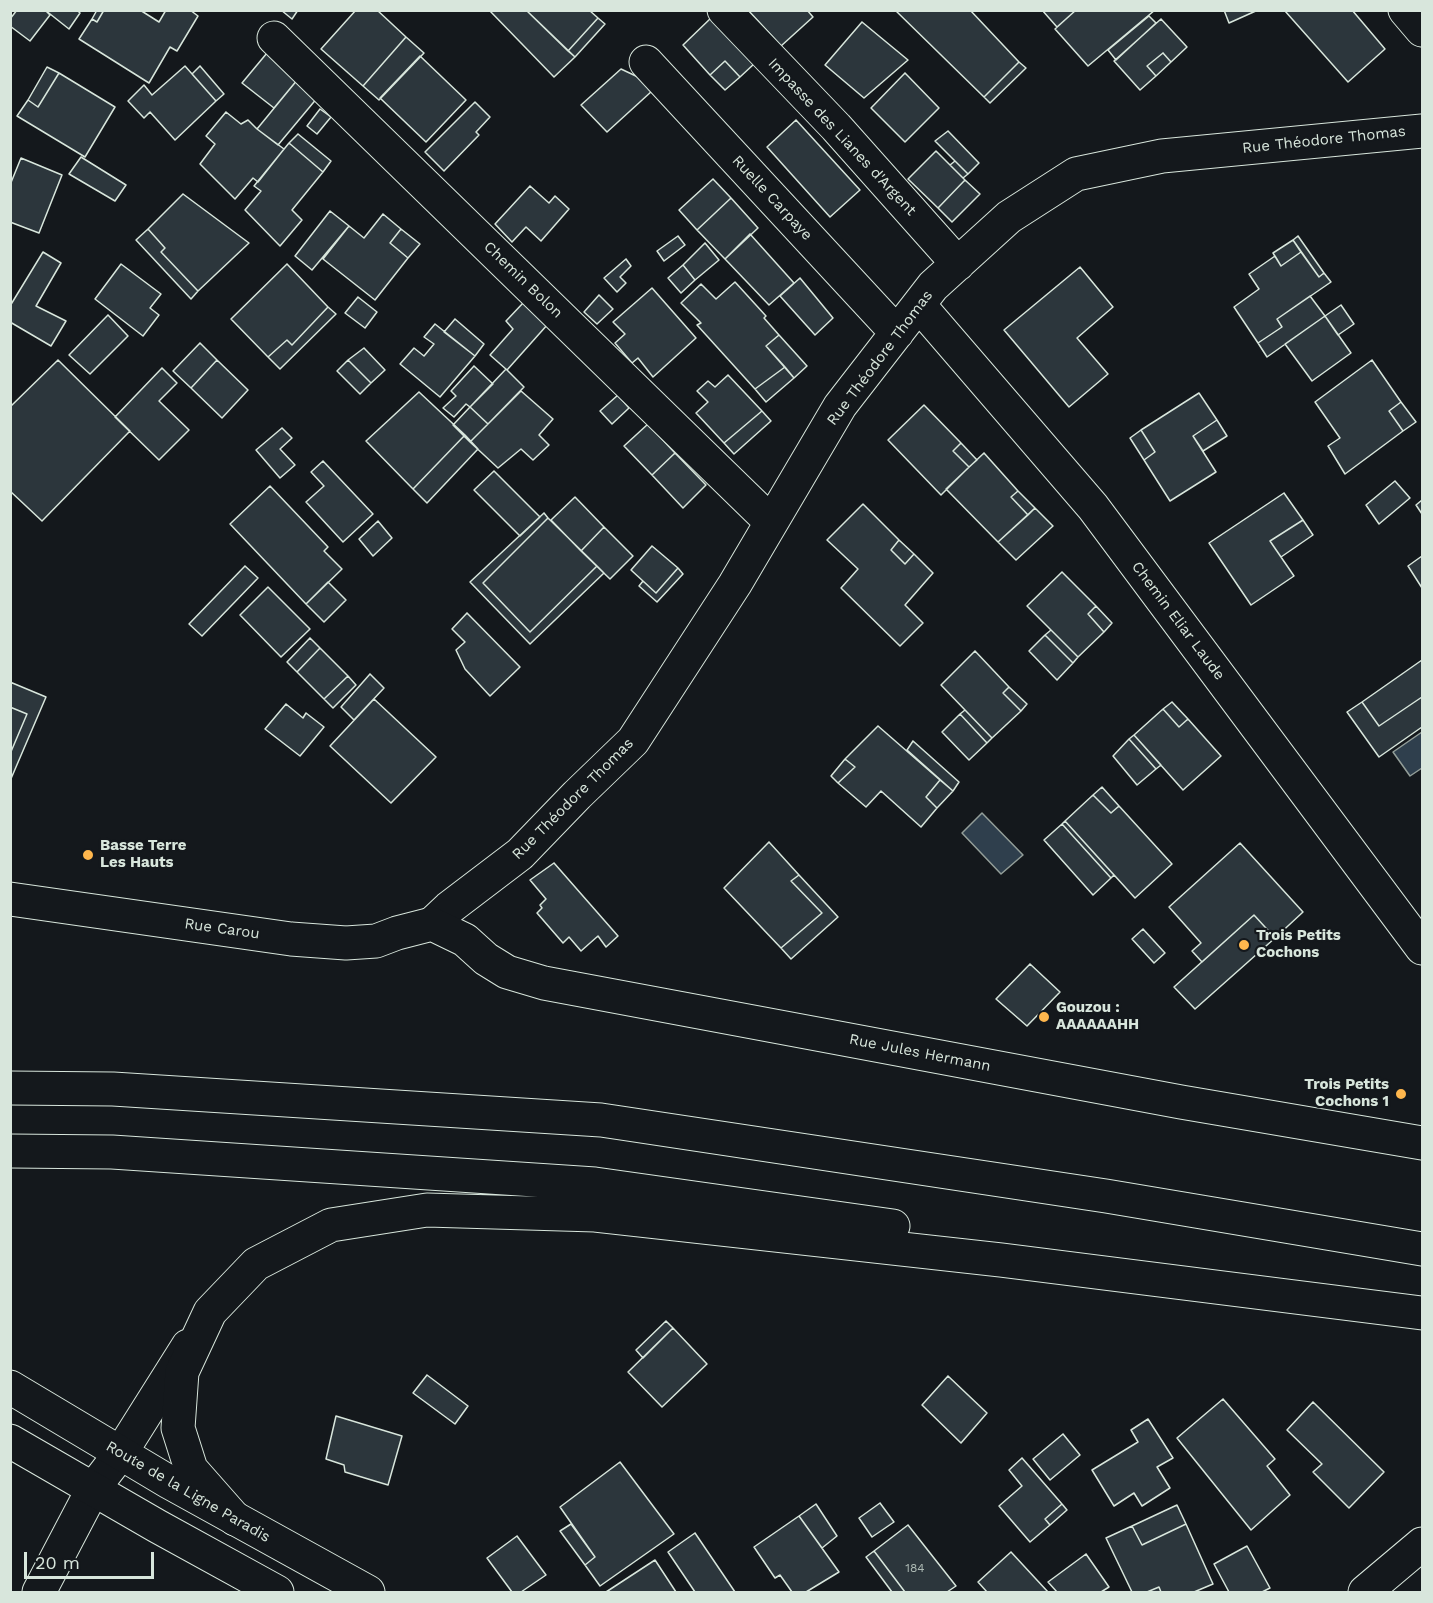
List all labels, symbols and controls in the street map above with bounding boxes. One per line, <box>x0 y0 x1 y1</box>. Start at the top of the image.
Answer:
street label: Impasse des Lianes d'Argent <box>764 55 920 219</box>
street label: Rue Théodore Thomas <box>1241 122 1407 158</box>
street label: Ruelle Carpaye <box>728 152 816 244</box>
street label: Chemin Bolon <box>480 238 566 322</box>
street label: Rue Théodore Thomas <box>823 287 937 429</box>
street label: Chemin Eliar Laude <box>1128 558 1228 684</box>
street label: Rue Théodore Thomas <box>509 735 637 863</box>
place label: Basse Terre Les Hauts <box>100 837 186 872</box>
marker: Basse Terre Les Hauts <box>81 848 95 862</box>
street label: Rue Carou <box>183 915 261 943</box>
place label: Trois Petits Cochons <box>1256 927 1341 962</box>
marker: Trois Petits Cochons <box>1237 938 1251 952</box>
place label: Gouzou : AAAAAAHH <box>1056 999 1139 1034</box>
marker: Gouzou : AAAAAAHH <box>1037 1010 1051 1024</box>
street label: Rue Jules Hermann <box>848 1030 992 1076</box>
place label: Trois Petits Cochons 1 <box>1304 1076 1389 1111</box>
marker: Trois Petits Cochons 1 <box>1394 1087 1408 1101</box>
street label: Route de la Ligne Paradis <box>103 1438 273 1546</box>
scale bar <box>27 1540 158 1578</box>
text: 20 m <box>35 1552 80 1573</box>
house number: 184 <box>905 1561 925 1575</box>

